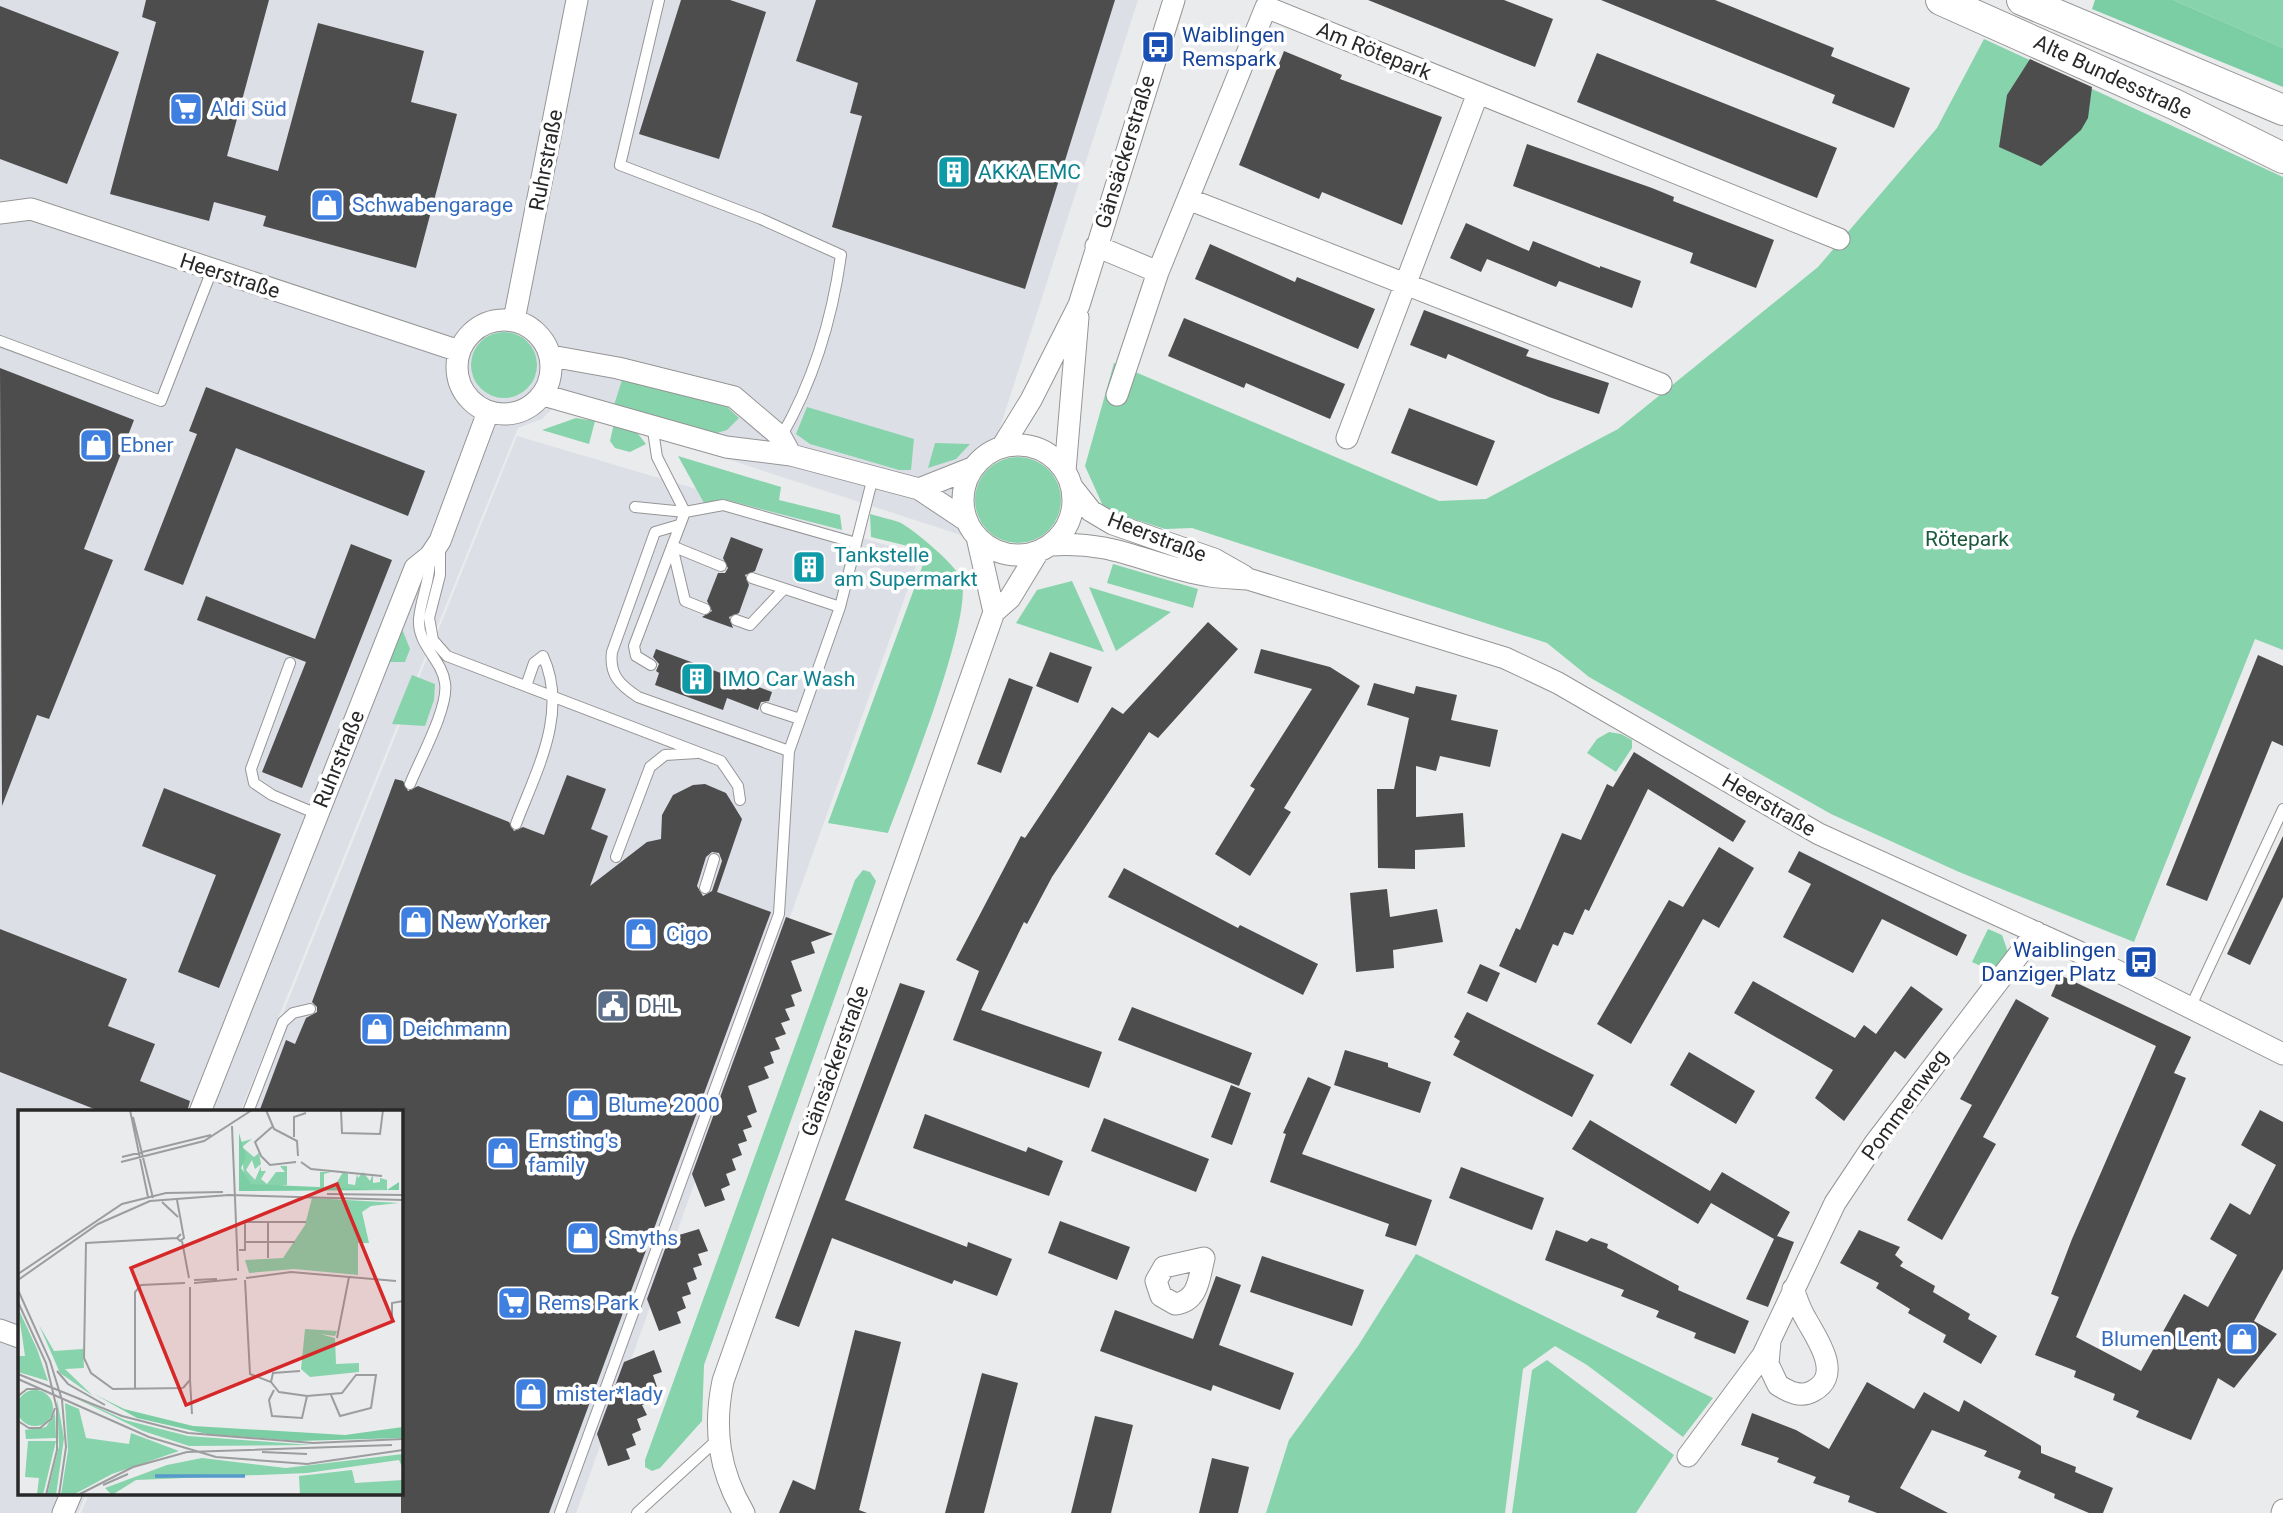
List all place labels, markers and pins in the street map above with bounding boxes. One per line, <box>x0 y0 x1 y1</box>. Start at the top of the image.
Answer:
place label: Waiblingen Remspark <box>1182 23 1285 71</box>
bus stop icon: Waiblingen Remspark <box>1139 28 1177 66</box>
supermarket icon: Aldi Süd <box>167 90 205 128</box>
place label: Aldi Süd <box>210 97 287 121</box>
building icon: AKKA EMC <box>935 153 973 191</box>
place label: AKKA EMC <box>978 160 1081 184</box>
shop icon: Schwabengarage <box>308 186 346 224</box>
place label: Schwabengarage <box>352 193 513 217</box>
shop icon: Ebner <box>77 426 115 464</box>
place label: Ebner <box>120 433 174 457</box>
place label: Tankstelle am Supermarkt <box>834 543 978 591</box>
building icon: Tankstelle am Supermarkt <box>790 548 828 586</box>
building icon: IMO Car Wash <box>678 660 716 698</box>
place label: IMO Car Wash <box>722 667 855 691</box>
shop icon: New Yorker <box>397 903 435 941</box>
place label: New Yorker <box>440 910 547 934</box>
shop icon: Cigo <box>622 915 660 953</box>
place label: Cigo <box>666 922 709 946</box>
place label: Waiblingen Danziger Platz <box>1981 938 2116 986</box>
bus stop icon: Waiblingen Danziger Platz <box>2122 943 2160 981</box>
public building icon: DHL <box>594 987 632 1025</box>
place label: DHL <box>638 994 678 1018</box>
shop icon: Deichmann <box>358 1010 396 1048</box>
place label: Deichmann <box>402 1017 508 1041</box>
shop icon: Blume 2000 <box>564 1086 602 1124</box>
place label: Blume 2000 <box>608 1093 720 1117</box>
place label: Ernsting's family <box>528 1129 619 1177</box>
shop icon: Ernsting's family <box>484 1134 522 1172</box>
shop icon: Smyths <box>564 1219 602 1257</box>
place label: Smyths <box>608 1226 678 1250</box>
supermarket icon: Rems Park <box>495 1284 533 1322</box>
place label: Rems Park <box>538 1291 639 1315</box>
shop icon: Blumen Lent <box>2223 1320 2261 1358</box>
place label: Blumen Lent <box>2101 1327 2218 1351</box>
shop icon: mister*lady <box>512 1375 550 1413</box>
place label: mister*lady <box>556 1382 663 1406</box>

